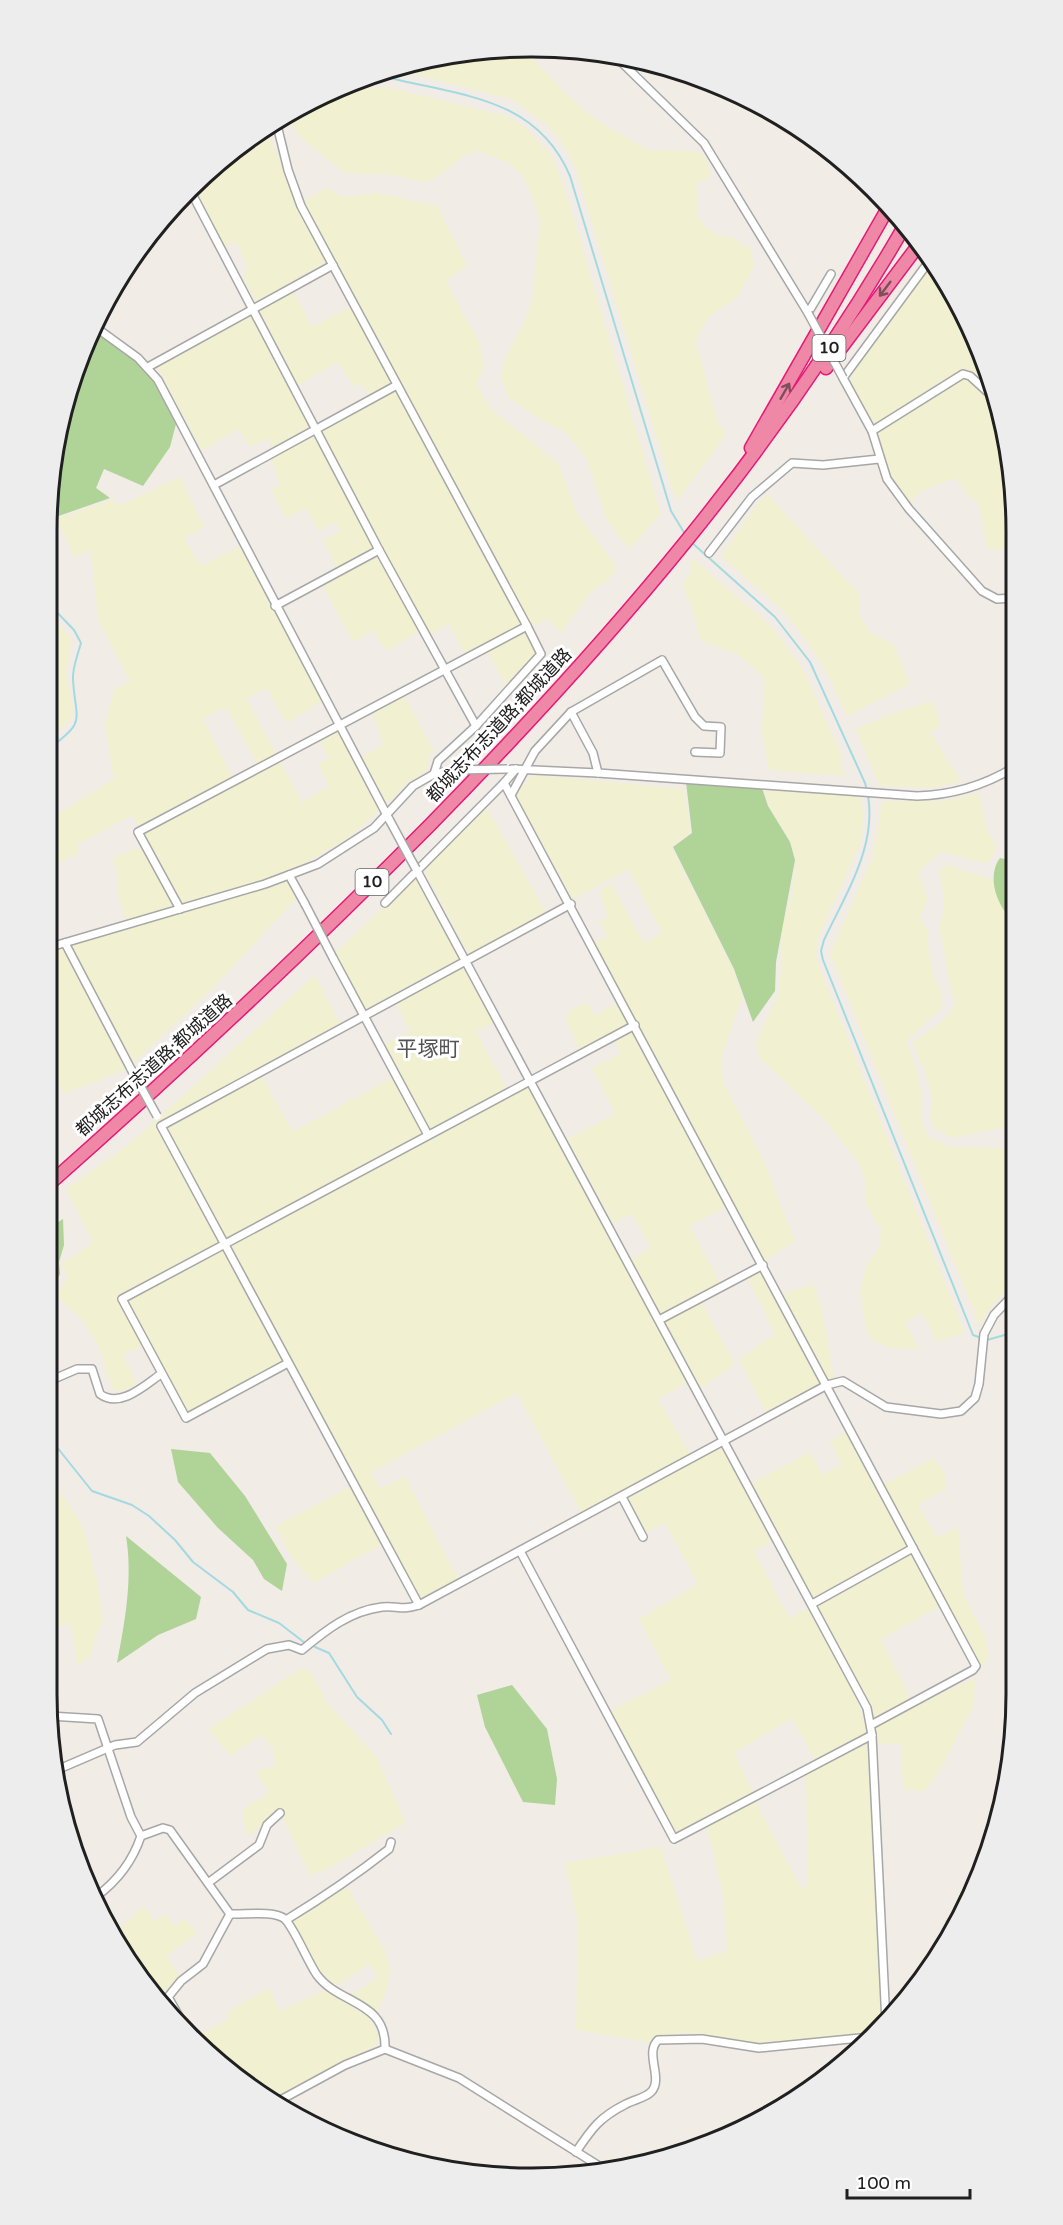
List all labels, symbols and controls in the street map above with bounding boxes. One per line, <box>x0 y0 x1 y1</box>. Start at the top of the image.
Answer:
one-way arrow <box>878 281 891 297</box>
road number: 10 <box>812 335 846 361</box>
one-way arrow <box>779 383 791 400</box>
street label: 都城志布志道路;都城道路 <box>422 643 576 807</box>
road number: 10 <box>356 869 388 895</box>
street label: 都城志布志道路;都城道路 <box>71 989 237 1141</box>
district label: 平塚町 <box>397 1037 460 1062</box>
scale bar <box>847 2162 970 2200</box>
text: 100 m <box>856 2172 911 2194</box>

